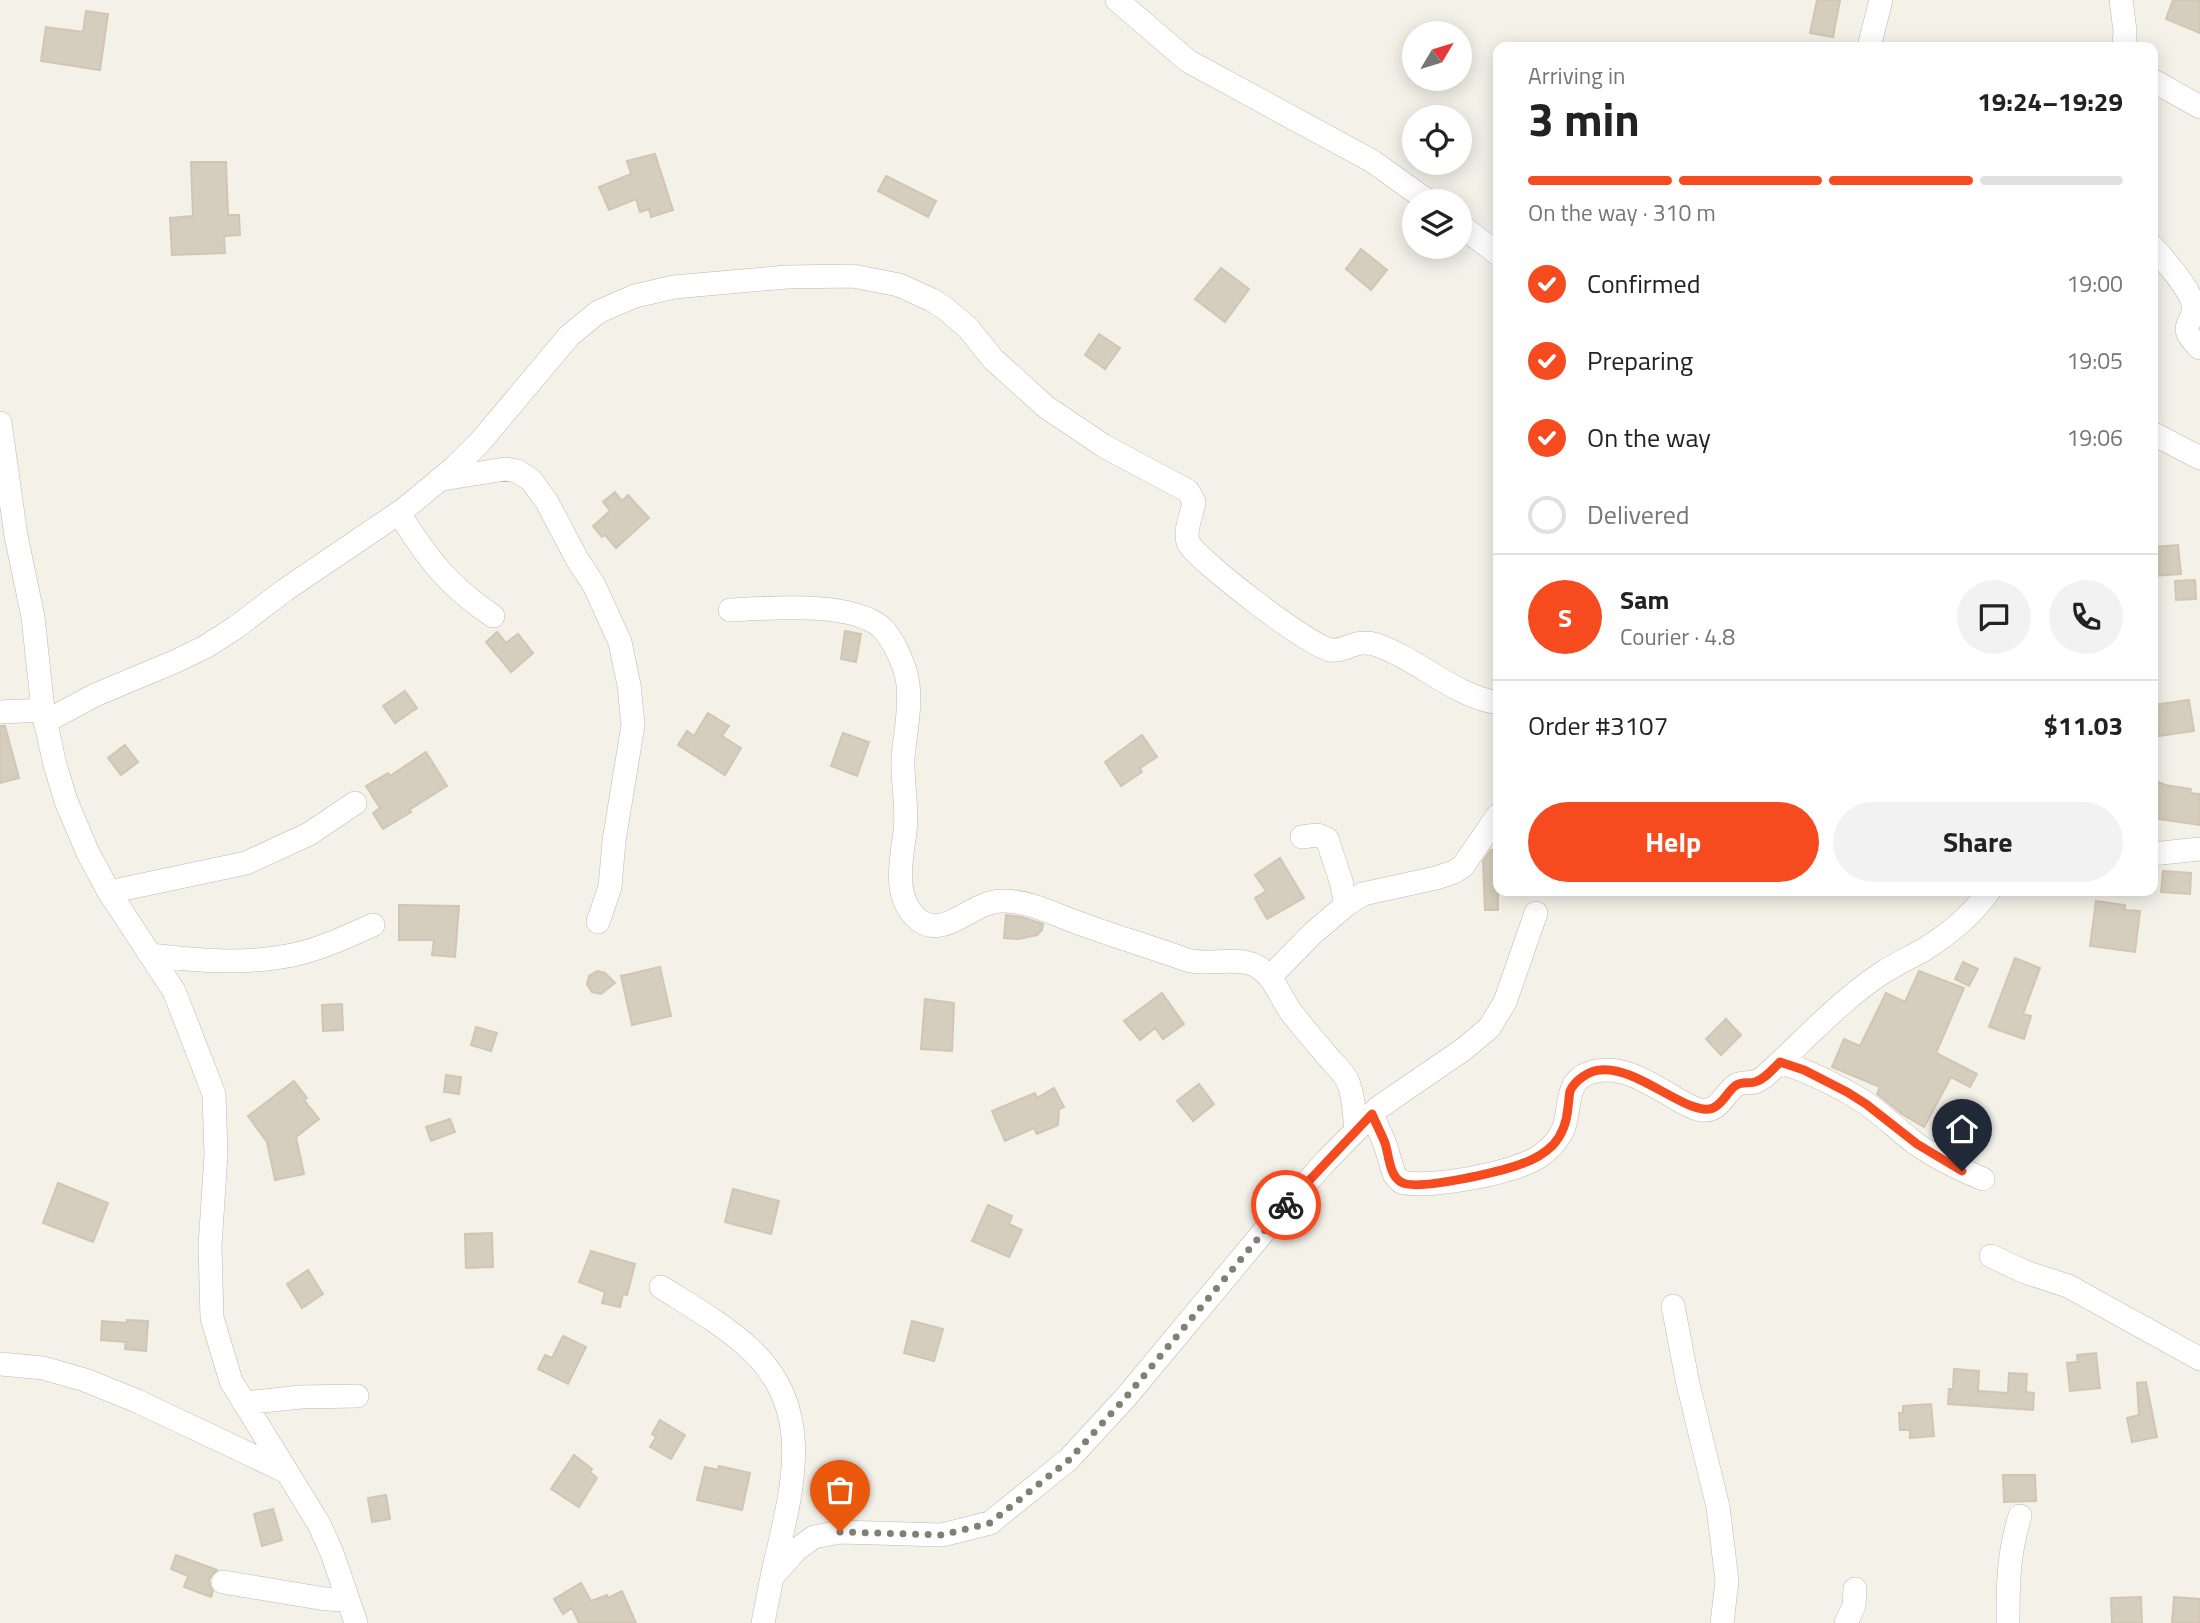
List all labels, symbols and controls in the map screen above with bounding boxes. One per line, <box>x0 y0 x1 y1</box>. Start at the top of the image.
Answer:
north arrow <box>1402 21 1472 91</box>
map controls <box>1402 21 1472 259</box>
text: Arriving in <box>1528 58 1625 93</box>
text: 19:24–19:29 <box>1977 82 2123 121</box>
text: 3 min <box>1528 84 1640 154</box>
button: locate <box>1402 105 1472 175</box>
button: layers <box>1402 189 1472 259</box>
text: On the way · 310 m <box>1528 195 1716 230</box>
text: Confirmed <box>1587 264 1701 303</box>
icon: check <box>1528 265 1566 303</box>
text: 19:00 <box>2066 266 2123 301</box>
text: Preparing <box>1587 341 1693 380</box>
icon: check <box>1528 342 1566 380</box>
text: 19:05 <box>2066 343 2123 378</box>
text: On the way <box>1587 418 1711 457</box>
icon: check <box>1528 419 1566 457</box>
text: 19:06 <box>2066 420 2123 455</box>
text: Delivered <box>1587 495 1690 534</box>
text: Sam <box>1620 580 1669 619</box>
button: chat <box>1957 580 2031 654</box>
button: phone <box>2049 580 2123 654</box>
text: S <box>1558 598 1572 637</box>
text: Courier · 4.8 <box>1620 619 1735 654</box>
text: Order #3107 <box>1528 706 1668 745</box>
text: $11.03 <box>2044 706 2123 745</box>
button: Help <box>1528 802 1819 882</box>
button: Share <box>1833 802 2123 882</box>
pin <box>1932 1099 1992 1171</box>
icon: home <box>1943 1110 1981 1148</box>
courier <box>1251 1170 1321 1240</box>
icon: bike <box>1267 1186 1305 1224</box>
pin <box>810 1460 870 1532</box>
icon: bag <box>821 1471 859 1509</box>

